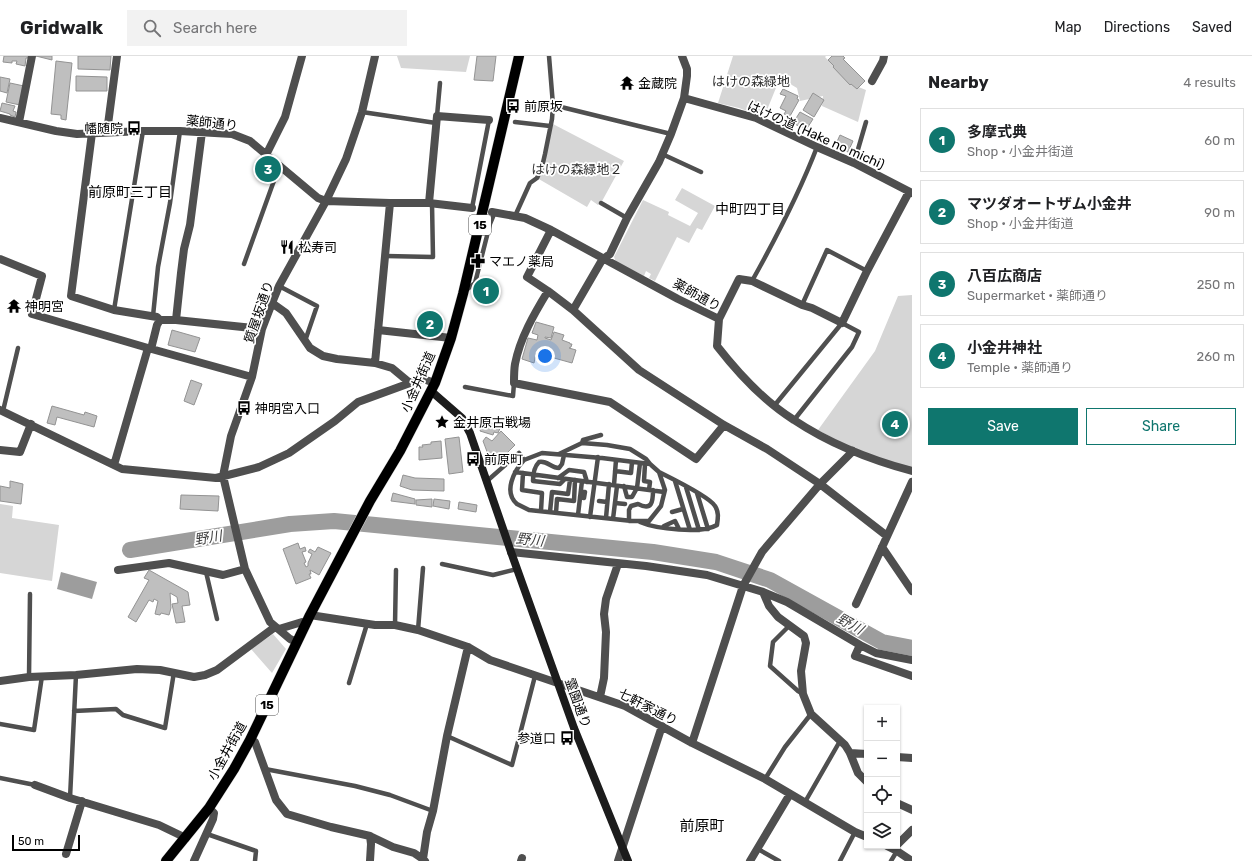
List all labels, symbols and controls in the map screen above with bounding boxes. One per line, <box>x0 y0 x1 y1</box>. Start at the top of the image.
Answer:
search box <box>127 10 407 46</box>
text: Gridwalk <box>20 16 103 39</box>
icon: search <box>141 17 163 39</box>
text: Search here <box>173 19 257 37</box>
text: Map <box>1055 19 1082 36</box>
text: Directions <box>1104 19 1170 36</box>
text: Saved <box>1192 19 1232 36</box>
text: Nearby <box>928 72 989 92</box>
park label: はけの森緑地 <box>712 74 790 89</box>
temple icon: 金蔵院 <box>619 75 635 91</box>
text: 4 results <box>1183 75 1236 90</box>
place label: 金蔵院 <box>638 76 677 91</box>
bus stop icon: 前原坂 <box>505 98 521 114</box>
street label: はけの道 (Hake no michi) <box>745 98 887 172</box>
place label: 前原坂 <box>524 99 563 114</box>
street label: 薬師通り <box>185 113 239 133</box>
bus stop icon: 幡随院 <box>126 120 142 136</box>
place label: 幡随院 <box>84 121 123 136</box>
text: 多摩式典 <box>967 123 1027 141</box>
text: 1 <box>939 133 945 148</box>
text: 60 m <box>1204 133 1235 148</box>
text: Shop · 小金井街道 <box>967 144 1074 159</box>
pin: 3 <box>255 154 281 184</box>
park label: はけの森緑地２ <box>531 162 623 177</box>
district label: 前原町三丁目 <box>88 184 172 201</box>
text: マツダオートザム小金井 <box>967 195 1132 213</box>
district label: 中町四丁目 <box>715 201 785 218</box>
text: 2 <box>938 205 946 220</box>
text: 90 m <box>1204 205 1235 220</box>
road number: 15 <box>469 215 491 235</box>
text: Shop · 小金井街道 <box>967 216 1074 231</box>
restaurant icon: 松寿司 <box>279 239 295 255</box>
place label: 松寿司 <box>298 240 337 255</box>
pharmacy icon: マエノ薬局 <box>470 253 486 269</box>
place label: マエノ薬局 <box>489 254 554 269</box>
text: 八百広商店 <box>967 267 1042 285</box>
pin: 1 <box>473 276 499 306</box>
street label: 薬師通り <box>671 276 723 314</box>
text: 3 <box>938 277 946 292</box>
text: 250 m <box>1197 277 1235 292</box>
street label: 質屋坂通り <box>241 279 277 345</box>
text: Supermarket · 薬師通り <box>967 288 1108 303</box>
temple icon: 神明宮 <box>6 298 22 314</box>
place label: 神明宮 <box>25 299 64 314</box>
pin: 2 <box>417 309 443 339</box>
text: 小金井神社 <box>967 339 1042 357</box>
your location <box>535 346 555 366</box>
street label: 小金井街道 <box>398 349 438 415</box>
text: 4 <box>938 349 946 364</box>
text: 260 m <box>1197 349 1235 364</box>
text: Temple · 薬師通り <box>967 360 1073 375</box>
bus stop icon: 神明宮入口 <box>236 400 252 416</box>
place label: 神明宮入口 <box>255 401 320 416</box>
button: Save <box>928 408 1078 445</box>
button: Share <box>1086 408 1236 445</box>
pin: 4 <box>882 409 908 439</box>
place icon: 金井原古戦場 <box>434 414 450 430</box>
place label: 金井原古戦場 <box>453 415 531 430</box>
bus stop icon: 前原町 <box>465 451 481 467</box>
place label: 前原町 <box>484 452 523 467</box>
water label: 野川 <box>193 527 225 549</box>
water label: 野川 <box>515 530 547 550</box>
water label: 野川 <box>834 610 868 639</box>
street label: 霊園通り <box>562 676 594 730</box>
street label: 七軒家通り <box>616 686 680 728</box>
road number: 15 <box>256 695 278 715</box>
map controls <box>864 705 900 849</box>
button: + <box>864 705 900 741</box>
street label: 小金井街道 <box>205 719 249 783</box>
bus stop icon: 参道口 <box>559 730 575 746</box>
place label: 参道口 <box>517 731 556 746</box>
button: − <box>864 741 900 777</box>
button: locate <box>864 777 900 813</box>
button: layers <box>864 813 900 849</box>
district label: 前原町 <box>679 817 725 835</box>
scale bar <box>12 833 80 852</box>
text: 50 m <box>18 835 44 848</box>

